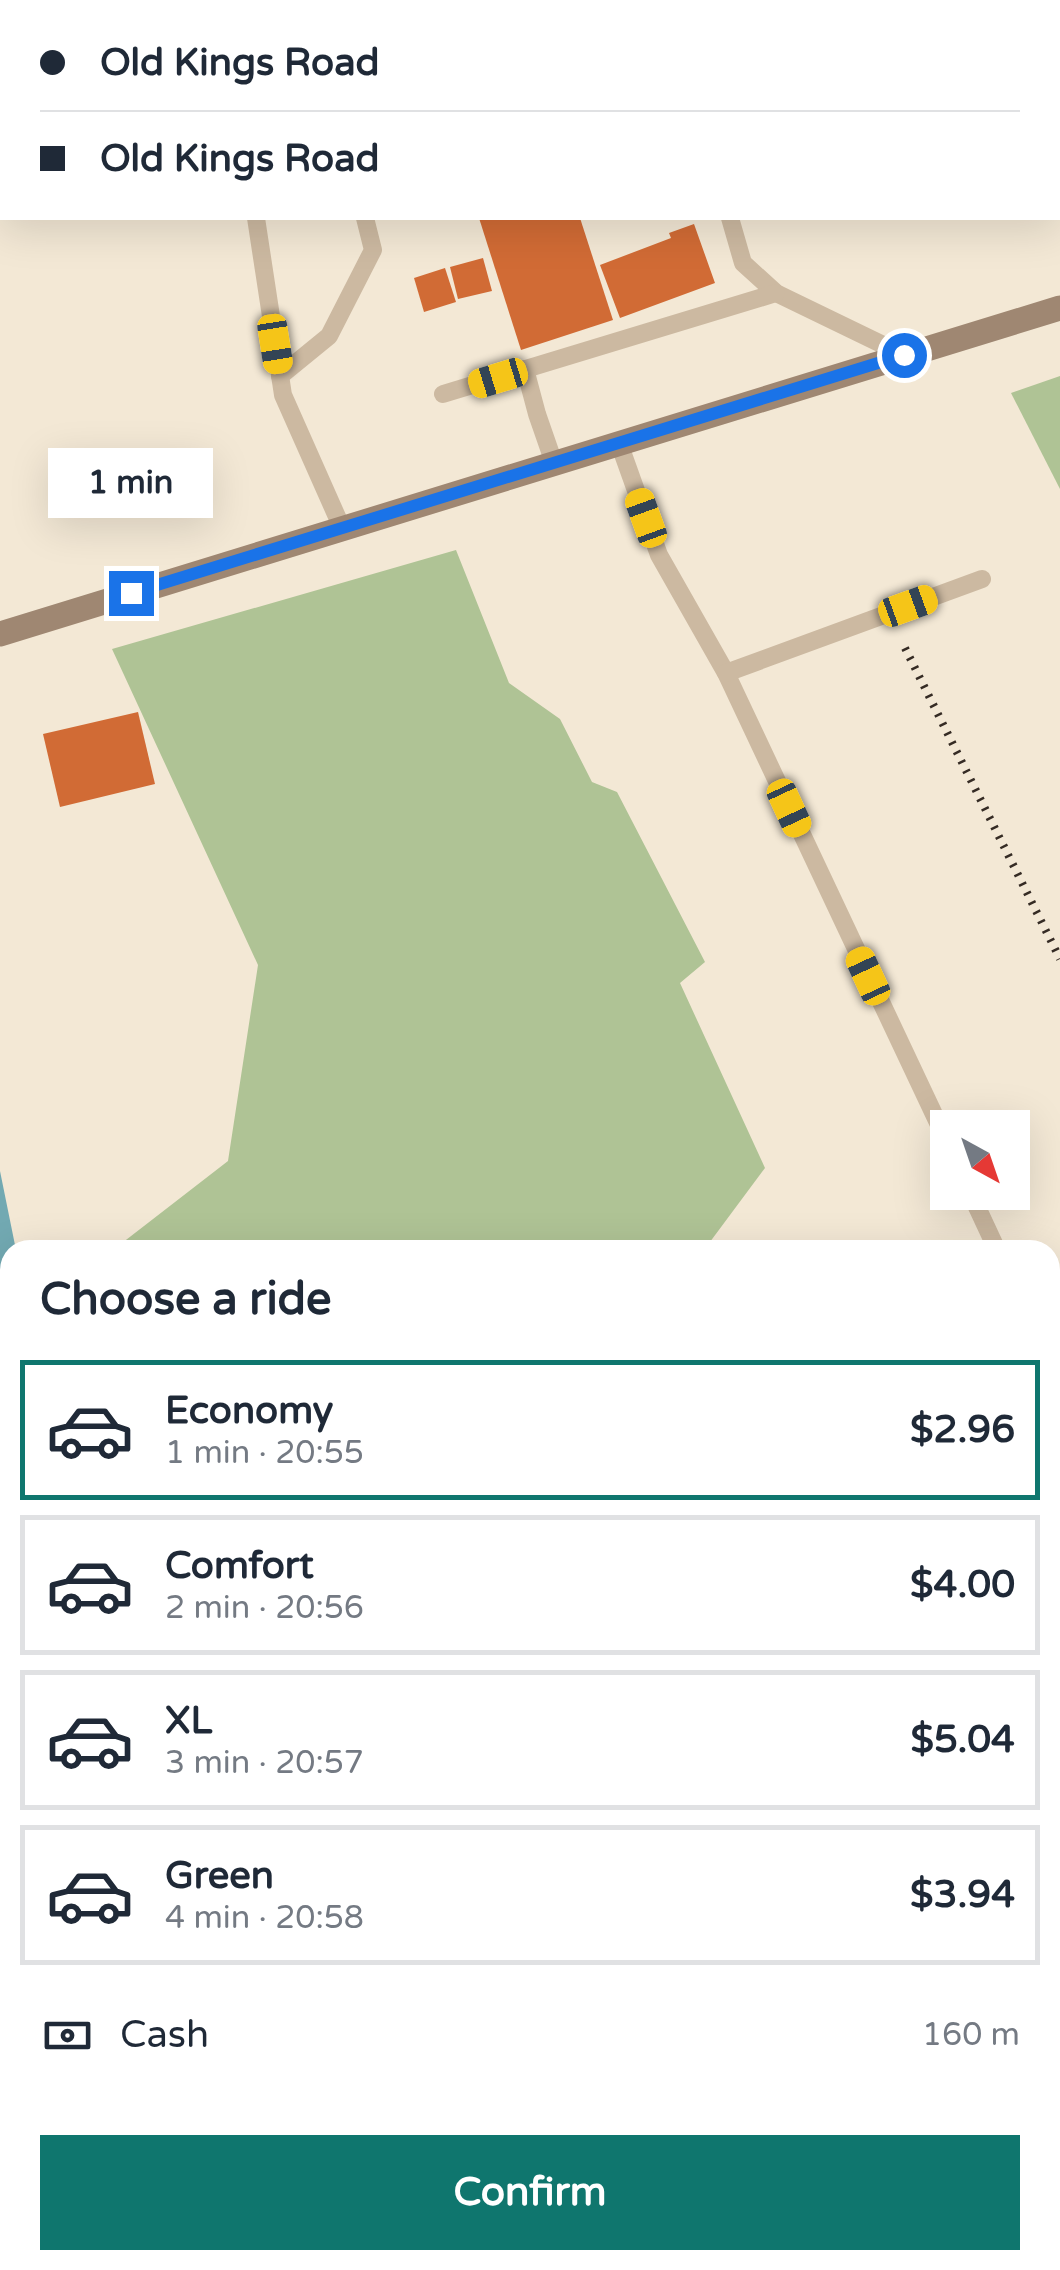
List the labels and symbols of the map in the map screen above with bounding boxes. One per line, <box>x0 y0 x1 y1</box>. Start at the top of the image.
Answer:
car <box>255 312 295 376</box>
route start <box>882 333 927 378</box>
car <box>465 355 531 401</box>
callout: 1 min <box>48 448 214 518</box>
car <box>622 485 670 551</box>
route end <box>109 571 154 616</box>
car <box>875 582 941 630</box>
car <box>763 774 815 842</box>
car <box>842 942 894 1010</box>
north arrow <box>930 1110 1030 1210</box>

